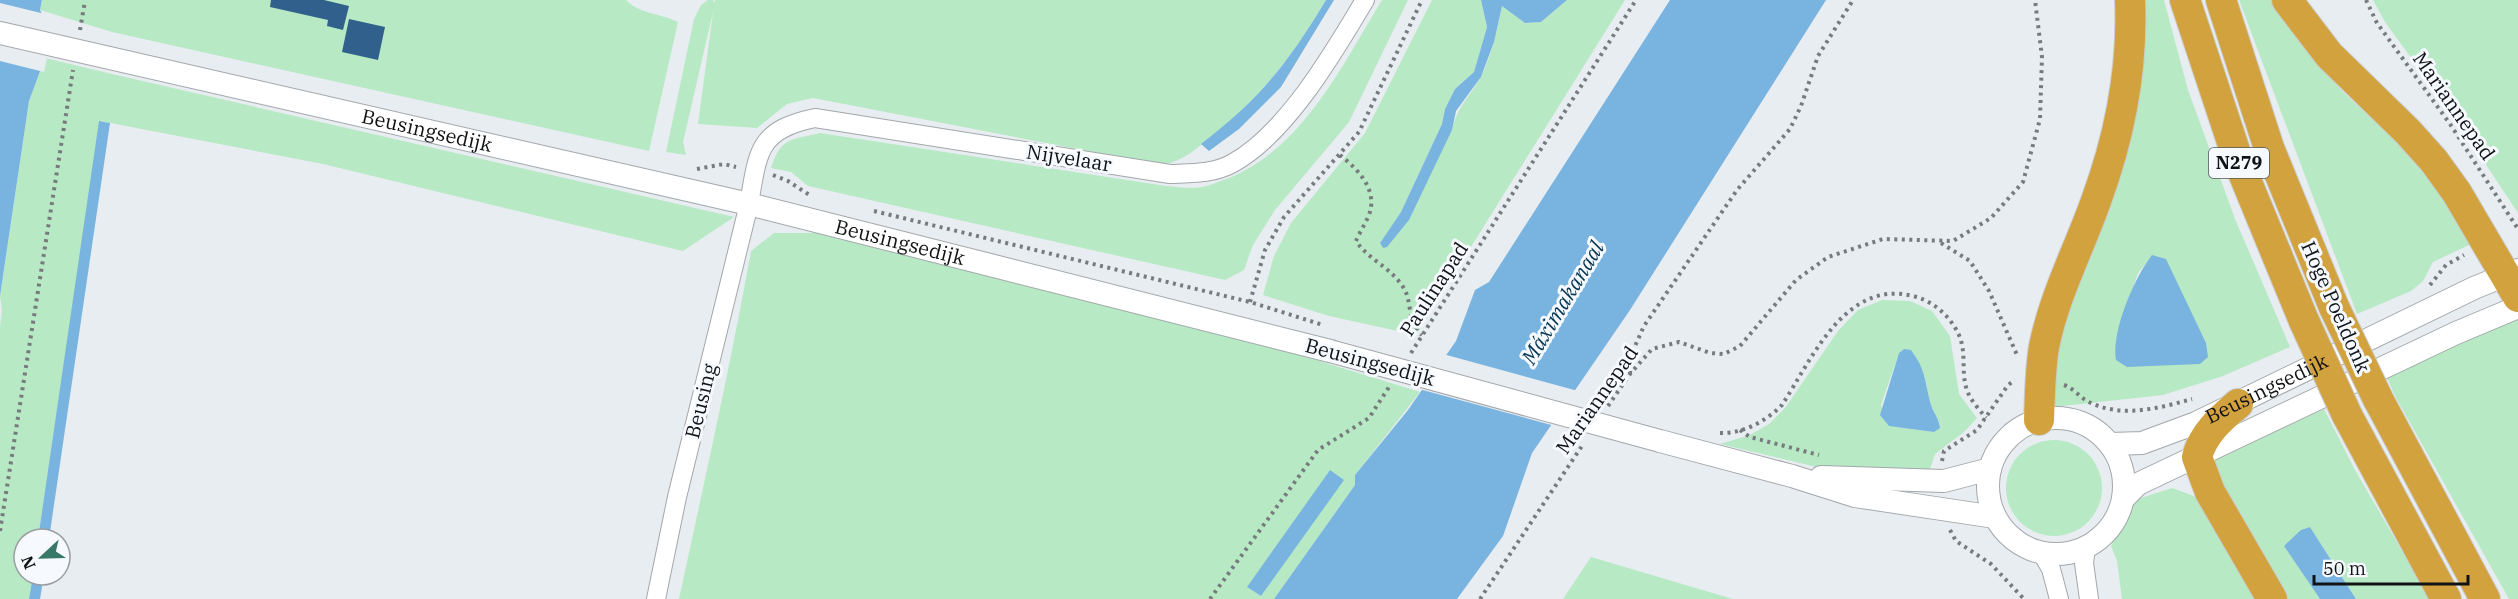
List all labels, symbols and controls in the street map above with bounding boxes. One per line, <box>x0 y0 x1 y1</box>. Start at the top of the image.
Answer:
street label: Mariannepad <box>2407 46 2502 165</box>
street label: Beusingsedijk <box>359 102 495 158</box>
street label: Nijvelaar <box>1025 137 1114 178</box>
road number: N279 <box>2209 148 2269 178</box>
street label: Beusingsedijk <box>832 212 968 271</box>
water label: Máximakanaal <box>1514 235 1610 370</box>
street label: Paulinapad <box>1393 237 1474 341</box>
street label: Hoge Poeldonk <box>2295 237 2378 377</box>
street label: Beusingsedijk <box>1302 331 1438 392</box>
street label: Mariannepad <box>1549 340 1644 459</box>
street label: Beusingsedijk <box>2200 347 2332 430</box>
street label: Beusing <box>678 361 723 441</box>
north arrow <box>12 527 72 587</box>
scale bar <box>2314 548 2468 586</box>
text: N <box>16 553 40 572</box>
text: 50 m <box>2323 557 2366 580</box>

